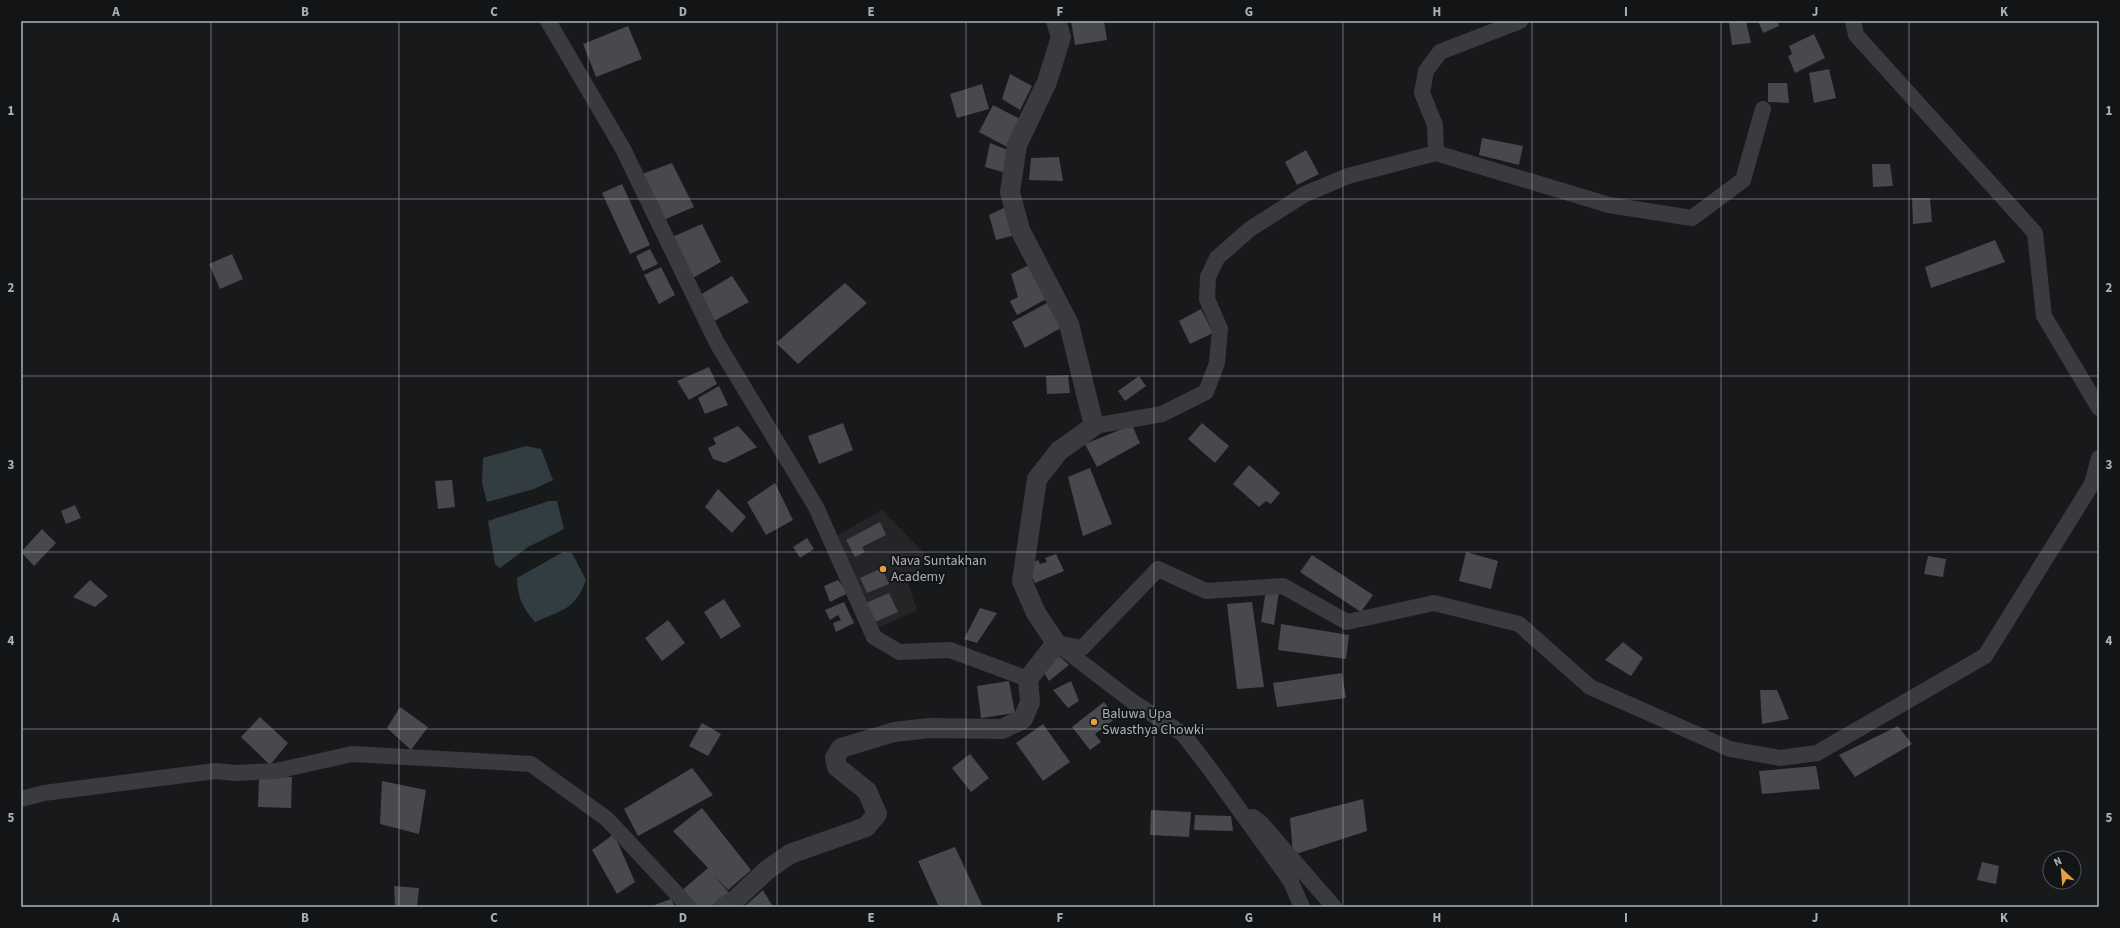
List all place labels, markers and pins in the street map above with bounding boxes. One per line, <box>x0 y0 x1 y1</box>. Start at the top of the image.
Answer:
place label: Nava Suntakhan Academy <box>891 551 987 587</box>
marker: Nava Suntakhan Academy <box>878 564 888 574</box>
place label: Baluwa Upa Swasthya Chowki <box>1102 704 1204 740</box>
marker: Baluwa Upa Swasthya Chowki <box>1089 717 1099 727</box>

